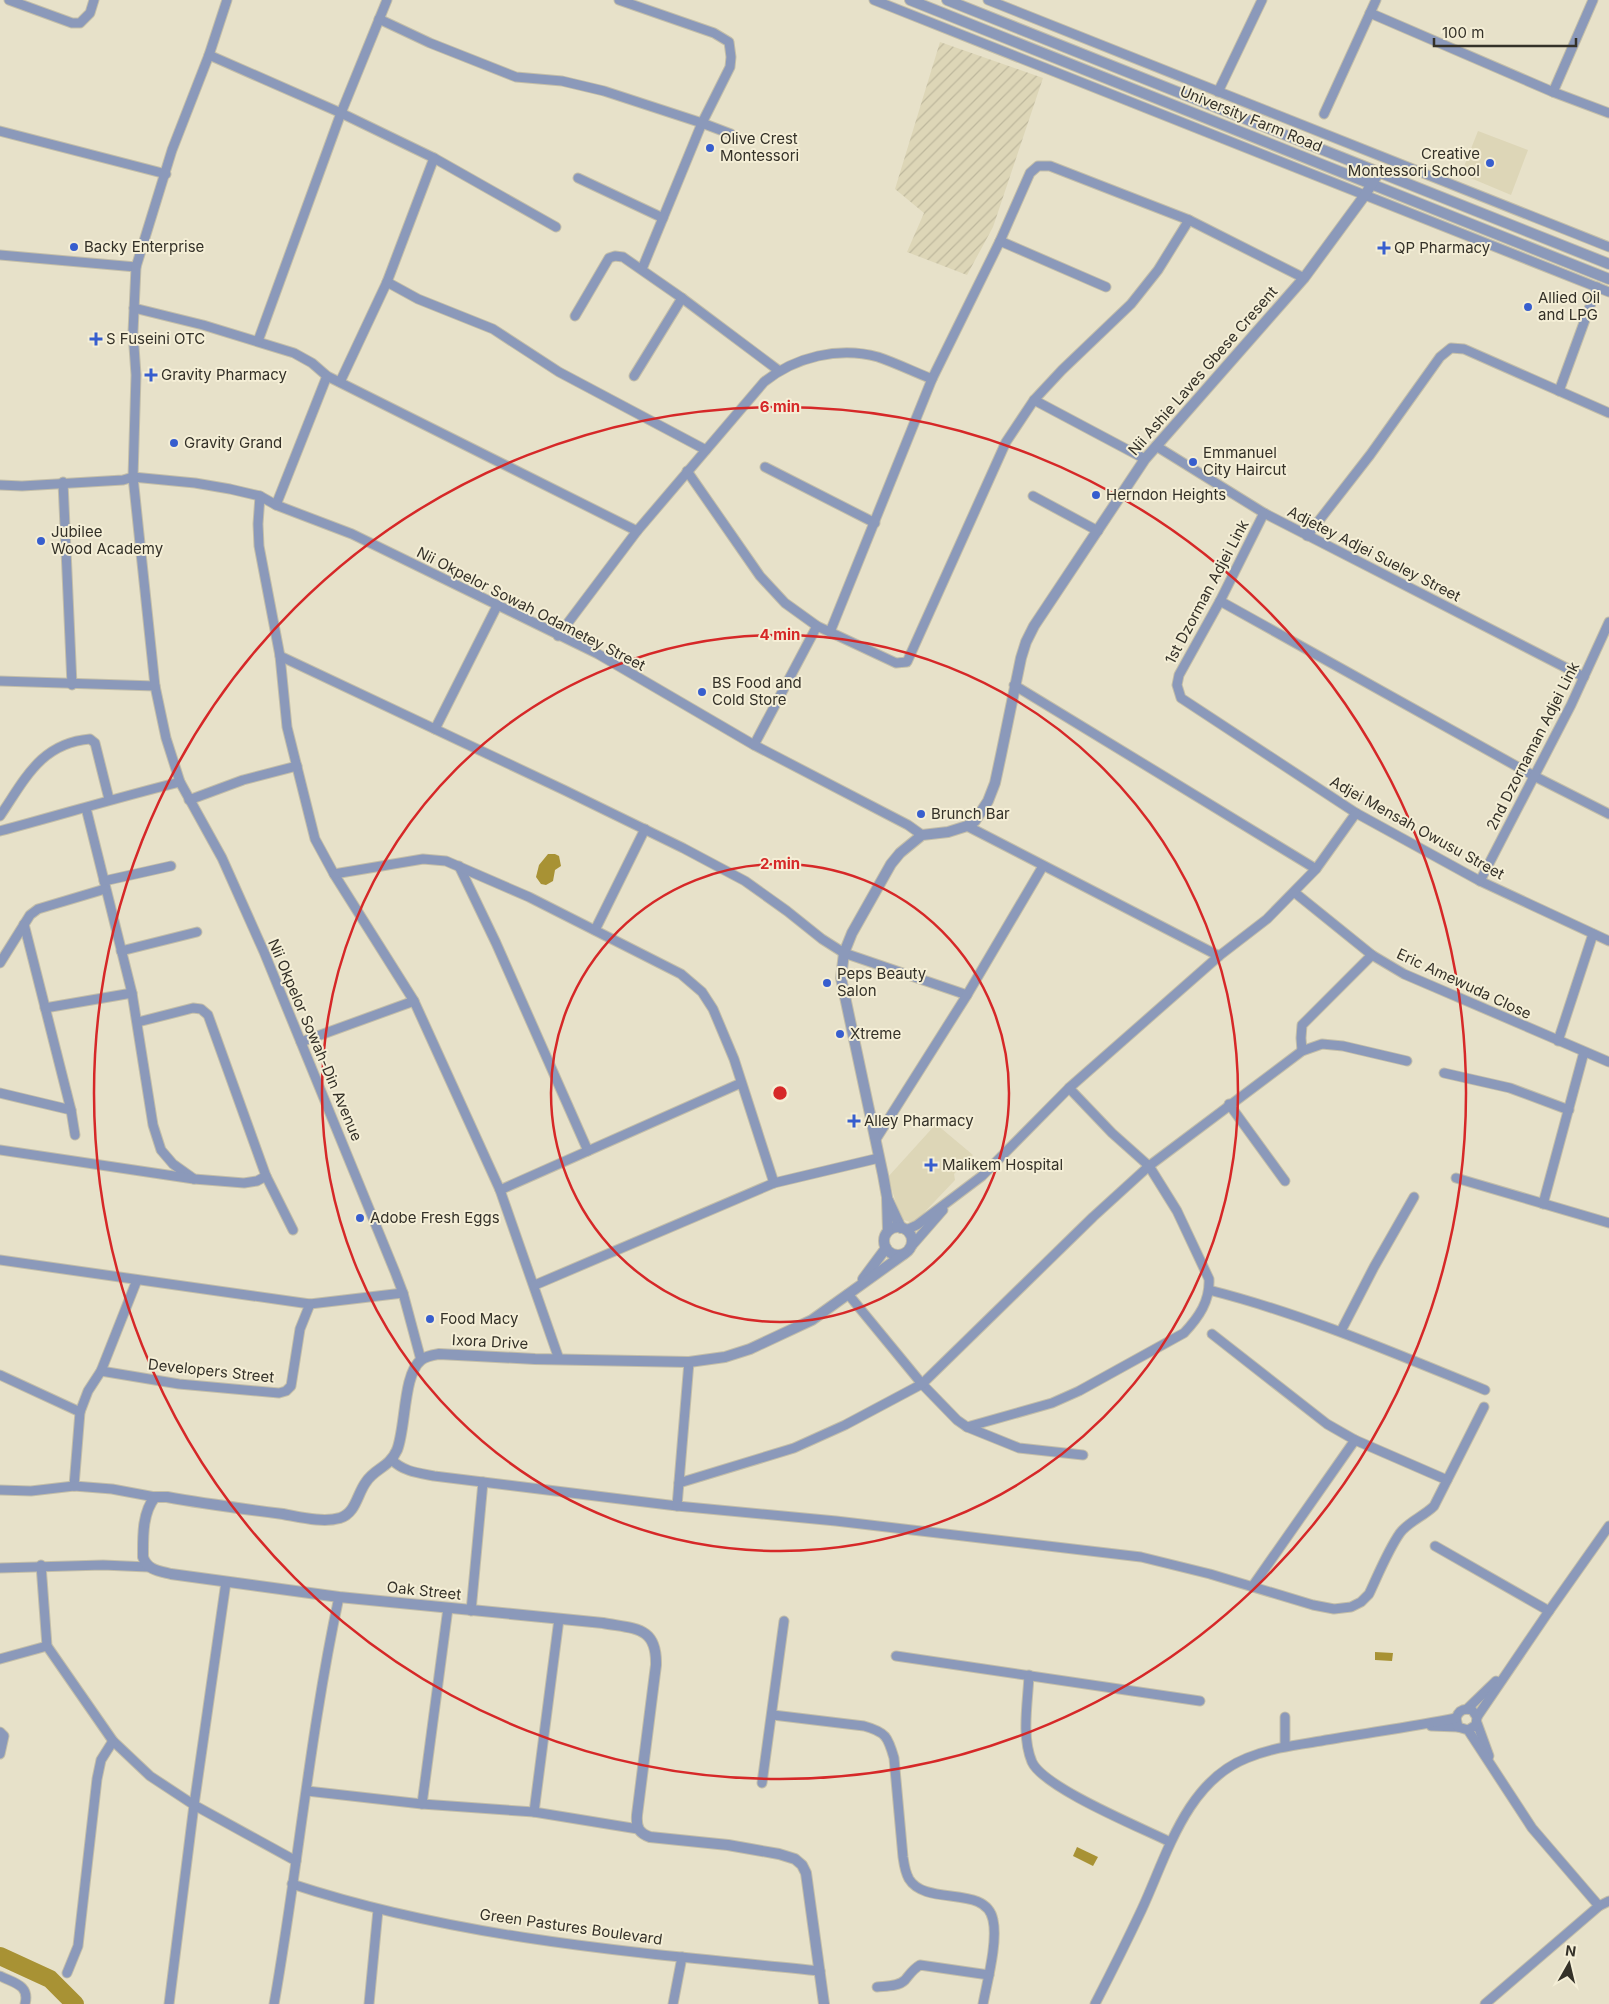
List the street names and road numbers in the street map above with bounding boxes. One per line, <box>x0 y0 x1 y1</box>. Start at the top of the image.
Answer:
street label: University Farm Road <box>1177 81 1325 156</box>
street label: Nii Ashie Laves Gbese Cresent <box>1124 282 1281 459</box>
street label: Adjetey Adjei Sueley Street <box>1284 502 1464 606</box>
street label: 1st Dzorman Adjei Link <box>1160 516 1253 667</box>
street label: Nii Okpelor Sowah Odametey Street <box>414 542 649 675</box>
street label: 2nd Dzornaman Adjei Link <box>1482 658 1584 833</box>
street label: Adjei Mensah Owusu Street <box>1327 772 1508 883</box>
street label: Nii Okpelor Sowah-Din Avenue <box>264 936 367 1144</box>
street label: Eric Amewuda Close <box>1394 944 1535 1023</box>
street label: Ixora Drive <box>451 1330 529 1353</box>
street label: Developers Street <box>147 1354 275 1387</box>
street label: Oak Street <box>386 1577 462 1604</box>
street label: Green Pastures Boulevard <box>479 1904 664 1949</box>

